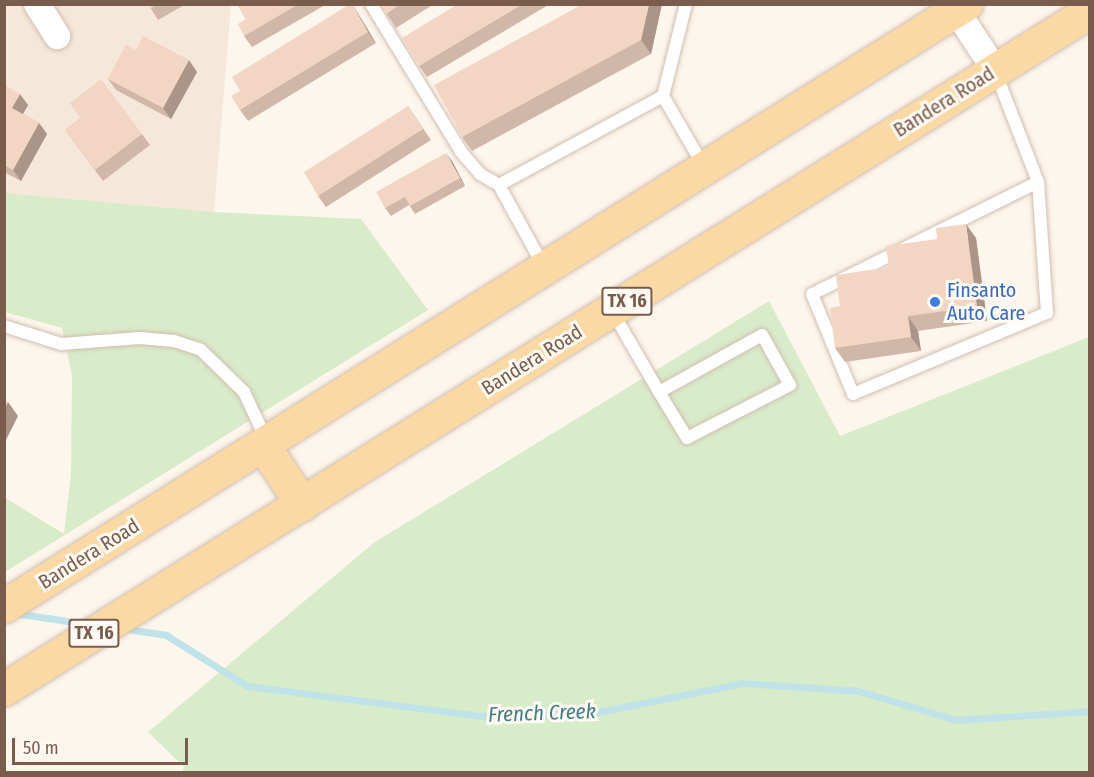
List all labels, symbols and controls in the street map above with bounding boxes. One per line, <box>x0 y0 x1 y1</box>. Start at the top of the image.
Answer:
street label: Bandera Road <box>889 62 999 142</box>
place label: Finsanto Auto Care <box>947 278 1025 325</box>
road number: TX 16 <box>600 286 654 316</box>
marker: Finsanto Auto Care <box>928 295 942 309</box>
street label: Bandera Road <box>477 320 587 400</box>
street label: Bandera Road <box>34 514 144 594</box>
road number: TX 16 <box>67 618 121 648</box>
water label: French Creek <box>488 699 596 727</box>
scale bar <box>15 726 190 764</box>
text: 50 m <box>23 737 59 759</box>

